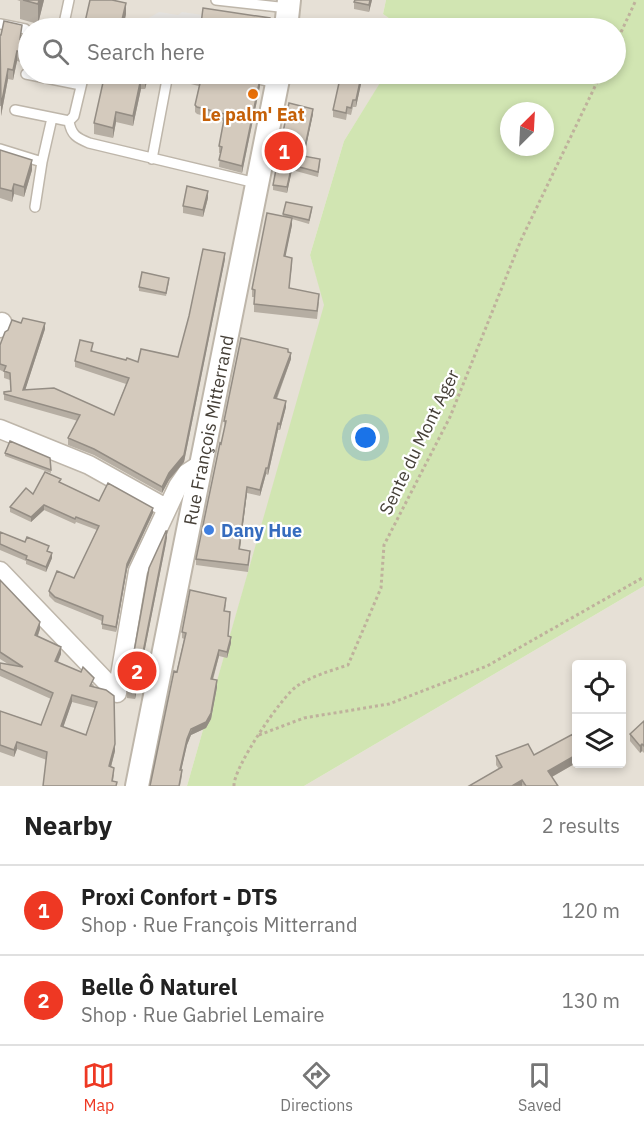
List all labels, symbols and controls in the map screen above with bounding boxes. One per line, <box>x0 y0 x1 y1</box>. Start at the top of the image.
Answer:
search box <box>18 18 626 84</box>
icon: search <box>39 35 72 68</box>
text: Search here <box>87 37 205 66</box>
marker: Le palm' Eat <box>246 87 260 101</box>
north arrow <box>500 102 554 156</box>
place label: Le palm' Eat <box>201 103 305 126</box>
pin: 1 <box>264 128 304 174</box>
street label: Rue François Mitterrand <box>178 333 238 527</box>
street label: Sente du Mont Ager <box>374 365 464 518</box>
your location <box>351 423 380 452</box>
place label: Dany Hue <box>221 519 302 542</box>
marker: Dany Hue <box>202 523 216 537</box>
pin: 2 <box>118 648 156 694</box>
map controls <box>572 660 626 768</box>
button: locate <box>572 660 626 714</box>
button: layers <box>572 714 626 768</box>
text: Nearby <box>24 808 112 842</box>
text: 2 results <box>542 812 620 839</box>
text: Proxi Confort - DTS <box>81 882 278 911</box>
text: 1 <box>38 897 50 924</box>
text: 120 m <box>562 897 620 924</box>
text: Shop · Rue François Mitterrand <box>81 911 358 938</box>
text: Belle Ô Naturel <box>81 972 237 1001</box>
text: 2 <box>38 987 50 1014</box>
text: 130 m <box>562 987 620 1014</box>
text: Shop · Rue Gabriel Lemaire <box>81 1001 324 1028</box>
tab: Map <box>82 1059 115 1115</box>
tab: Directions <box>280 1059 353 1115</box>
tab: Saved <box>518 1059 562 1115</box>

